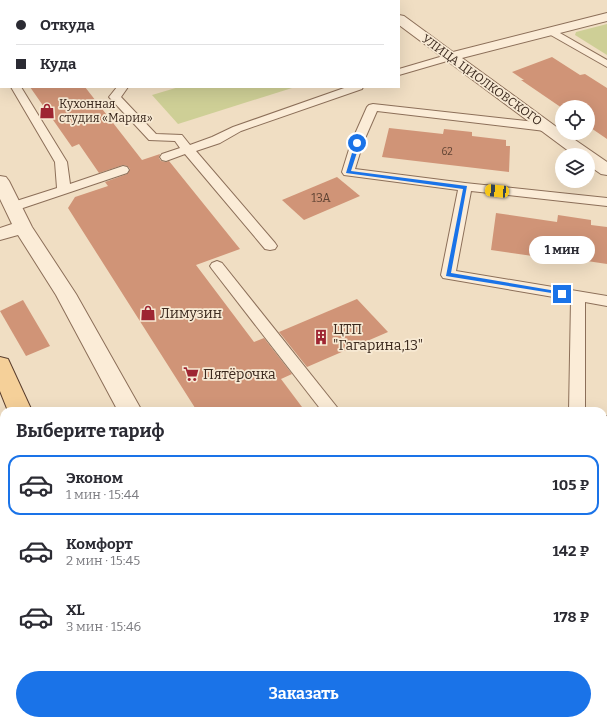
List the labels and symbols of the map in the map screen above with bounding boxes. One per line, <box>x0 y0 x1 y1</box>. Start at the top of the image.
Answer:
street label: УЛИЦА ЦИОЛКОВСКОГО <box>419 32 545 128</box>
place label: Кухонная студия «Мария» <box>59 97 153 125</box>
shop icon: Кухонная студия «Мария» <box>38 102 56 120</box>
route start <box>348 134 366 152</box>
house number: 62 <box>441 146 453 158</box>
car <box>484 184 510 198</box>
house number: 13А <box>311 191 331 205</box>
callout: 1 мин <box>529 236 595 264</box>
route end <box>553 285 571 303</box>
shop icon: Лимузин <box>139 304 157 322</box>
place label: Лимузин <box>160 305 222 322</box>
place label: ЦТП "Гагарина,13" <box>333 321 423 354</box>
building icon: ЦТП "Гагарина,13" <box>312 328 330 346</box>
supermarket icon: Пятёрочка <box>182 365 200 383</box>
place label: Пятёрочка <box>203 366 276 383</box>

